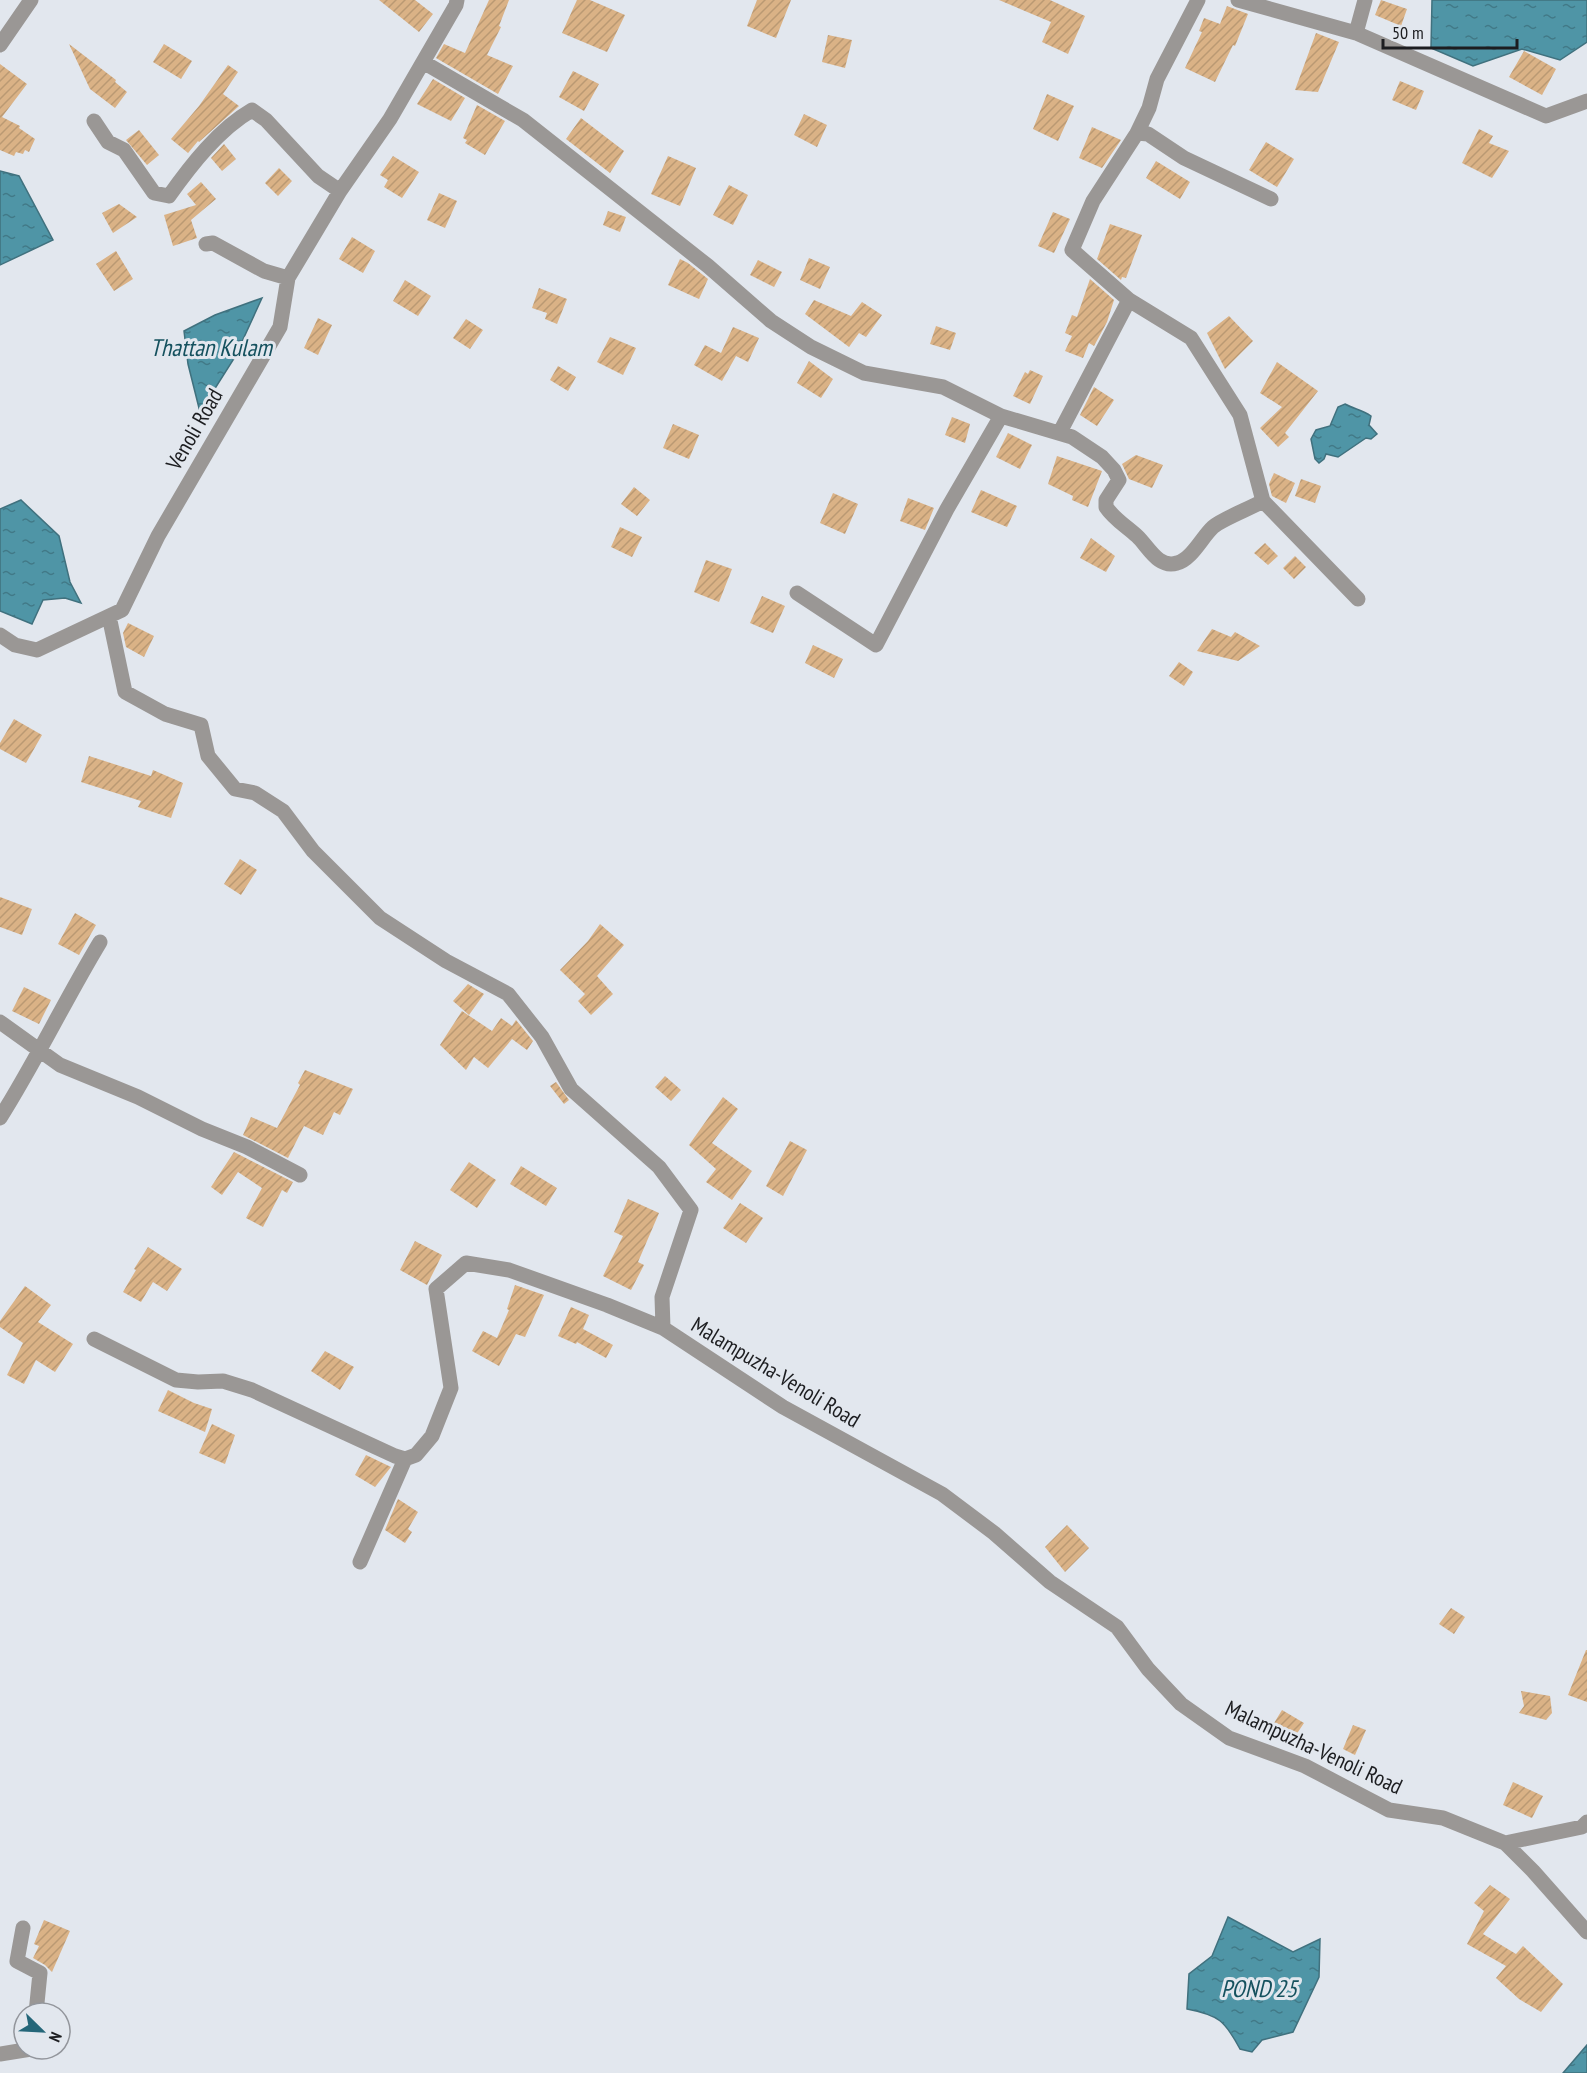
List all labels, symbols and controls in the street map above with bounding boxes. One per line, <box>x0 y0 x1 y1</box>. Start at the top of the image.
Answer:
scale bar <box>1383 12 1516 50</box>
text: 50 m <box>1392 21 1424 44</box>
water label: Thattan Kulam <box>150 332 273 363</box>
street label: Venoli Road <box>159 383 228 476</box>
street label: Malampuzha-Venoli Road <box>686 1310 866 1434</box>
street label: Malampuzha-Venoli Road <box>1221 1694 1407 1800</box>
water label: POND 25 <box>1221 1973 1299 2004</box>
north arrow <box>12 2001 72 2061</box>
text: N <box>45 2029 67 2045</box>

